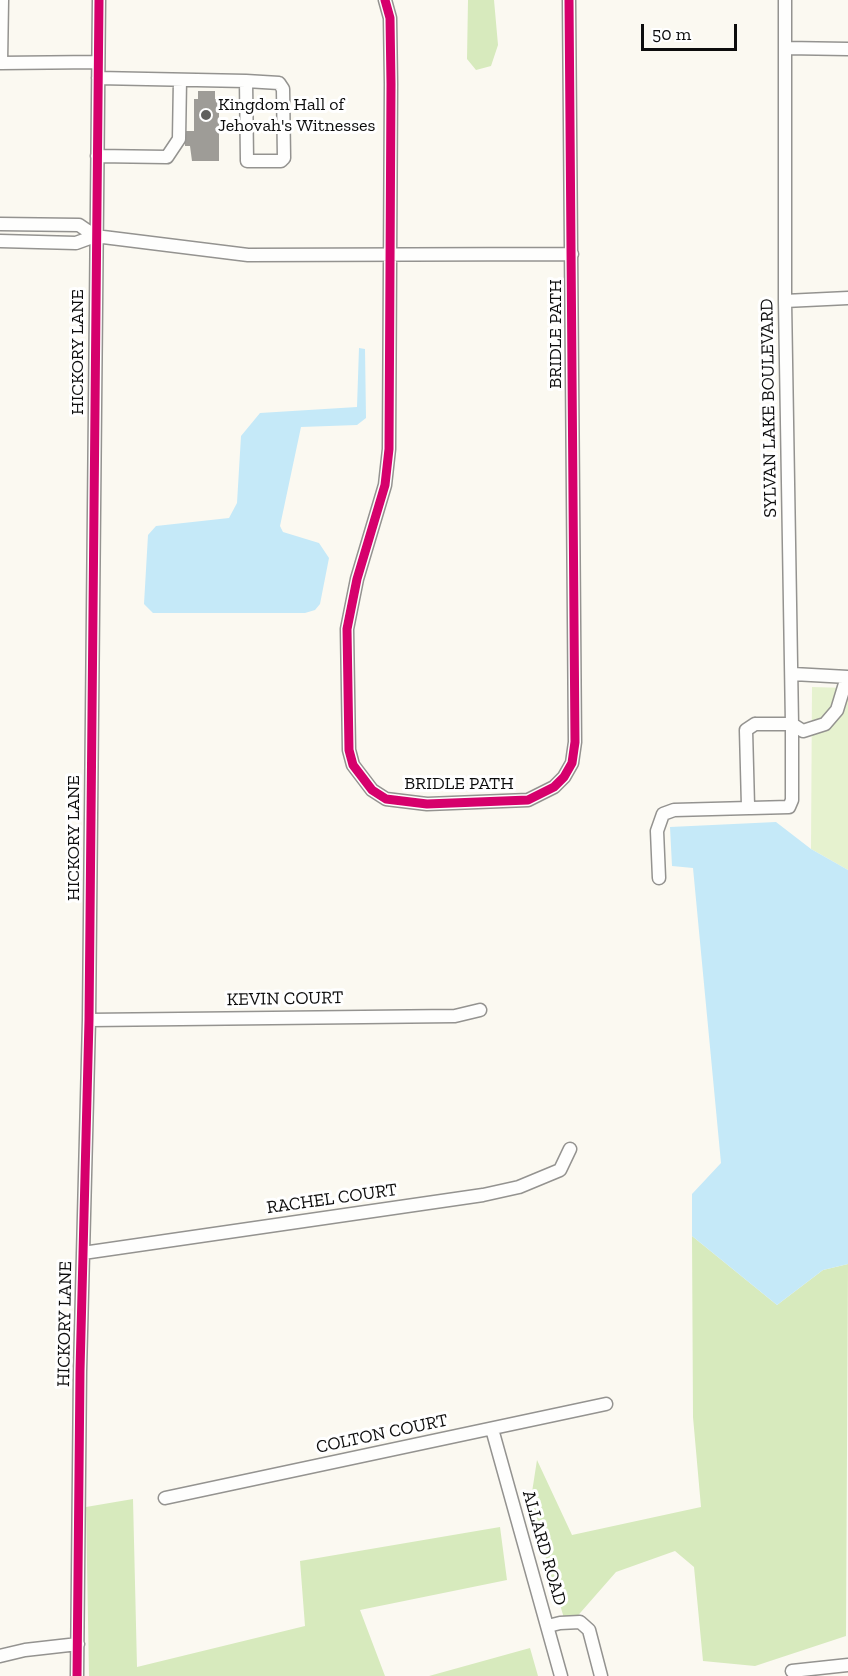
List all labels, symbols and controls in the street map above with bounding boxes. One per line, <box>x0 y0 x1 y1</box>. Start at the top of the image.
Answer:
scale bar <box>644 12 740 50</box>
text: 50 m <box>652 23 691 45</box>
place label: Kingdom Hall of Jehovah's Witnesses <box>218 94 375 136</box>
marker: Kingdom Hall of Jehovah's Witnesses <box>199 108 213 122</box>
street label: BRIDLE PATH <box>545 279 567 389</box>
street label: HICKORY LANE <box>67 289 89 415</box>
street label: SYLVAN LAKE BOULEVARD <box>756 298 782 518</box>
street label: BRIDLE PATH <box>404 773 514 795</box>
street label: HICKORY LANE <box>63 775 85 901</box>
street label: KEVIN COURT <box>227 987 343 1011</box>
street label: RACHEL COURT <box>265 1179 399 1219</box>
street label: HICKORY LANE <box>53 1261 77 1387</box>
street label: COLTON COURT <box>314 1409 450 1459</box>
street label: ALLARD ROAD <box>517 1488 571 1608</box>

